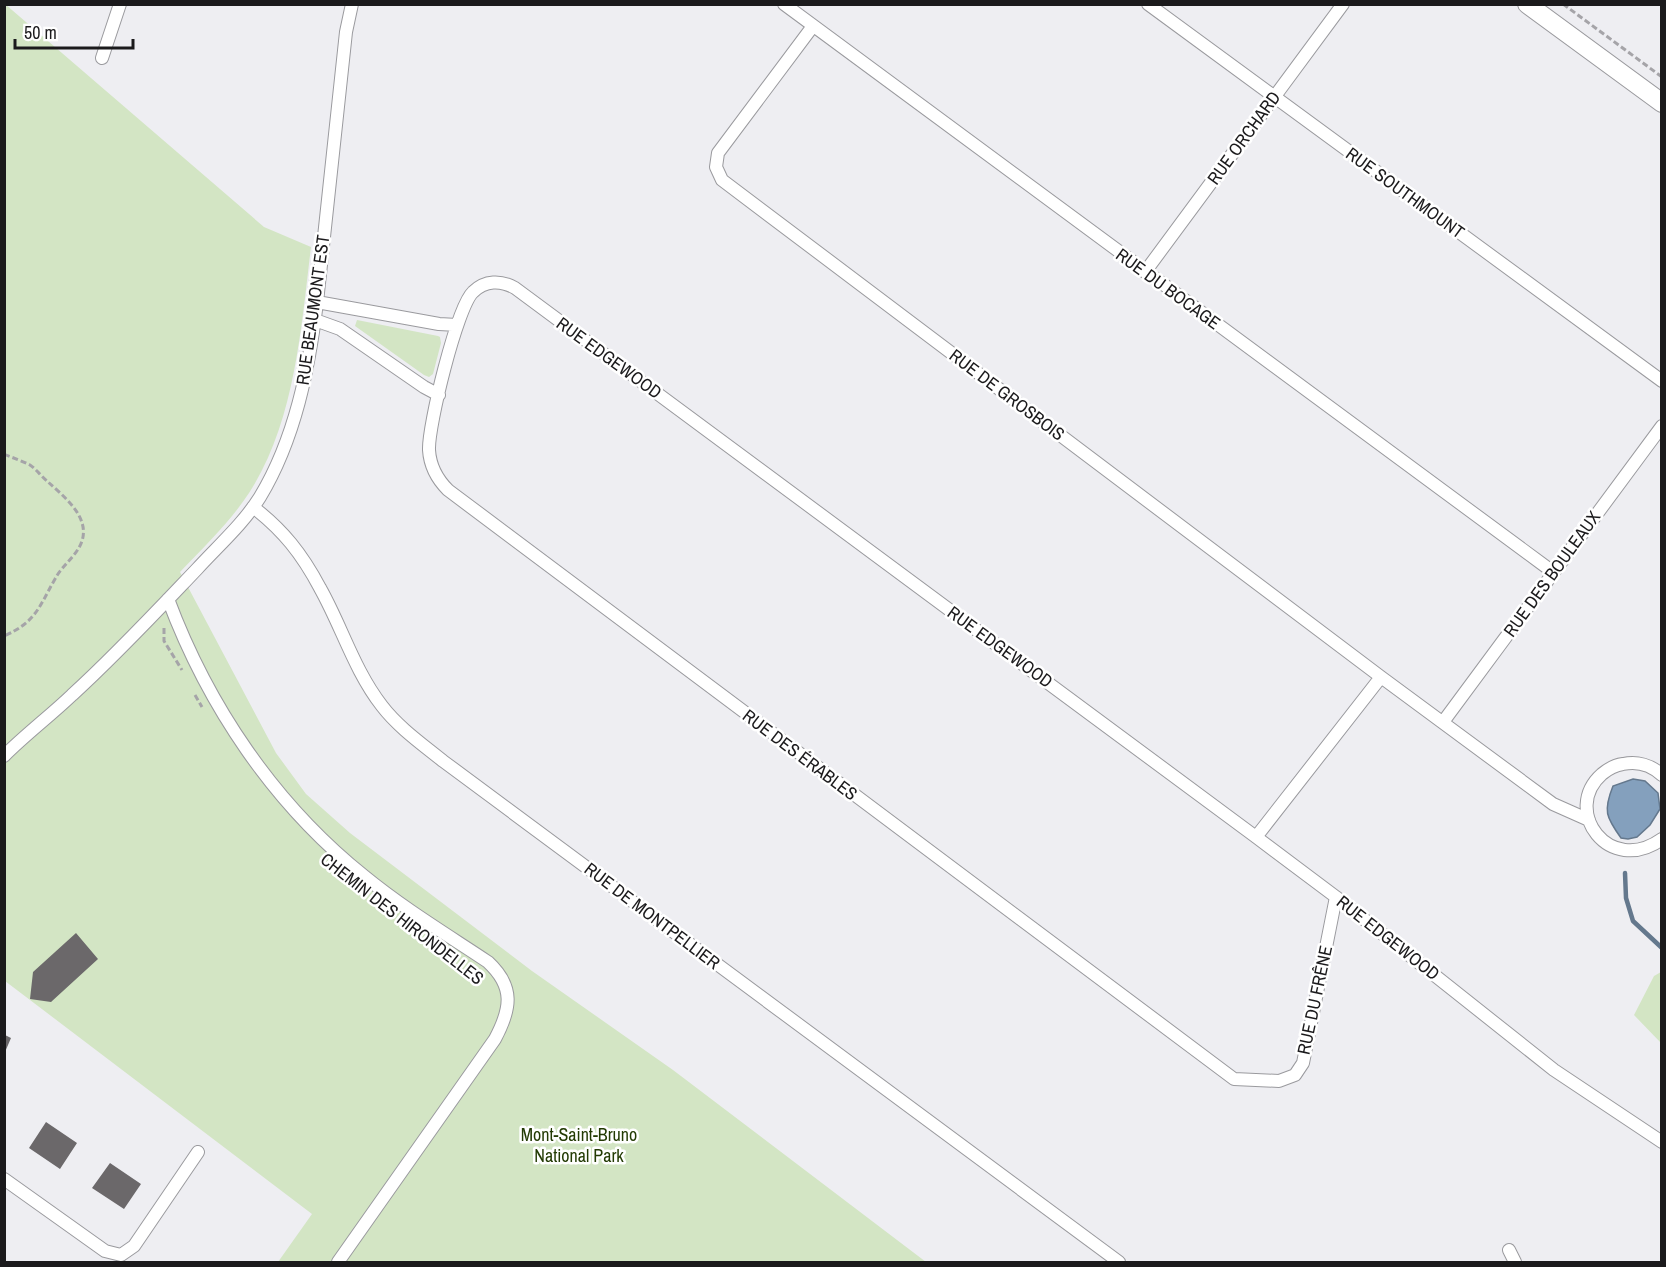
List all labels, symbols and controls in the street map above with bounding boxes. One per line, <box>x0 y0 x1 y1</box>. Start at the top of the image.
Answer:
scale bar <box>15 12 134 50</box>
text: 50 m <box>24 20 57 45</box>
street label: RUE ORCHARD <box>1201 86 1286 189</box>
street label: RUE SOUTHMOUNT <box>1341 141 1470 244</box>
street label: RUE BEAUMONT EST <box>290 233 335 387</box>
street label: RUE DU BOCAGE <box>1111 242 1226 335</box>
street label: RUE EDGEWOOD <box>552 311 667 404</box>
street label: RUE DE GROSBOIS <box>944 343 1070 446</box>
street label: RUE DES BOULEAUX <box>1497 506 1606 642</box>
street label: RUE EDGEWOOD <box>943 600 1058 693</box>
street label: RUE DES ÉRABLES <box>738 703 863 806</box>
street label: CHEMIN DES HIRONDELLES <box>315 847 489 990</box>
street label: RUE DE MONTPELLIER <box>579 856 726 975</box>
street label: RUE EDGEWOOD <box>1331 889 1445 986</box>
street label: RUE DU FRÊNE <box>1291 943 1338 1057</box>
park label: Mont-Saint-Bruno National Park <box>521 1122 637 1168</box>

